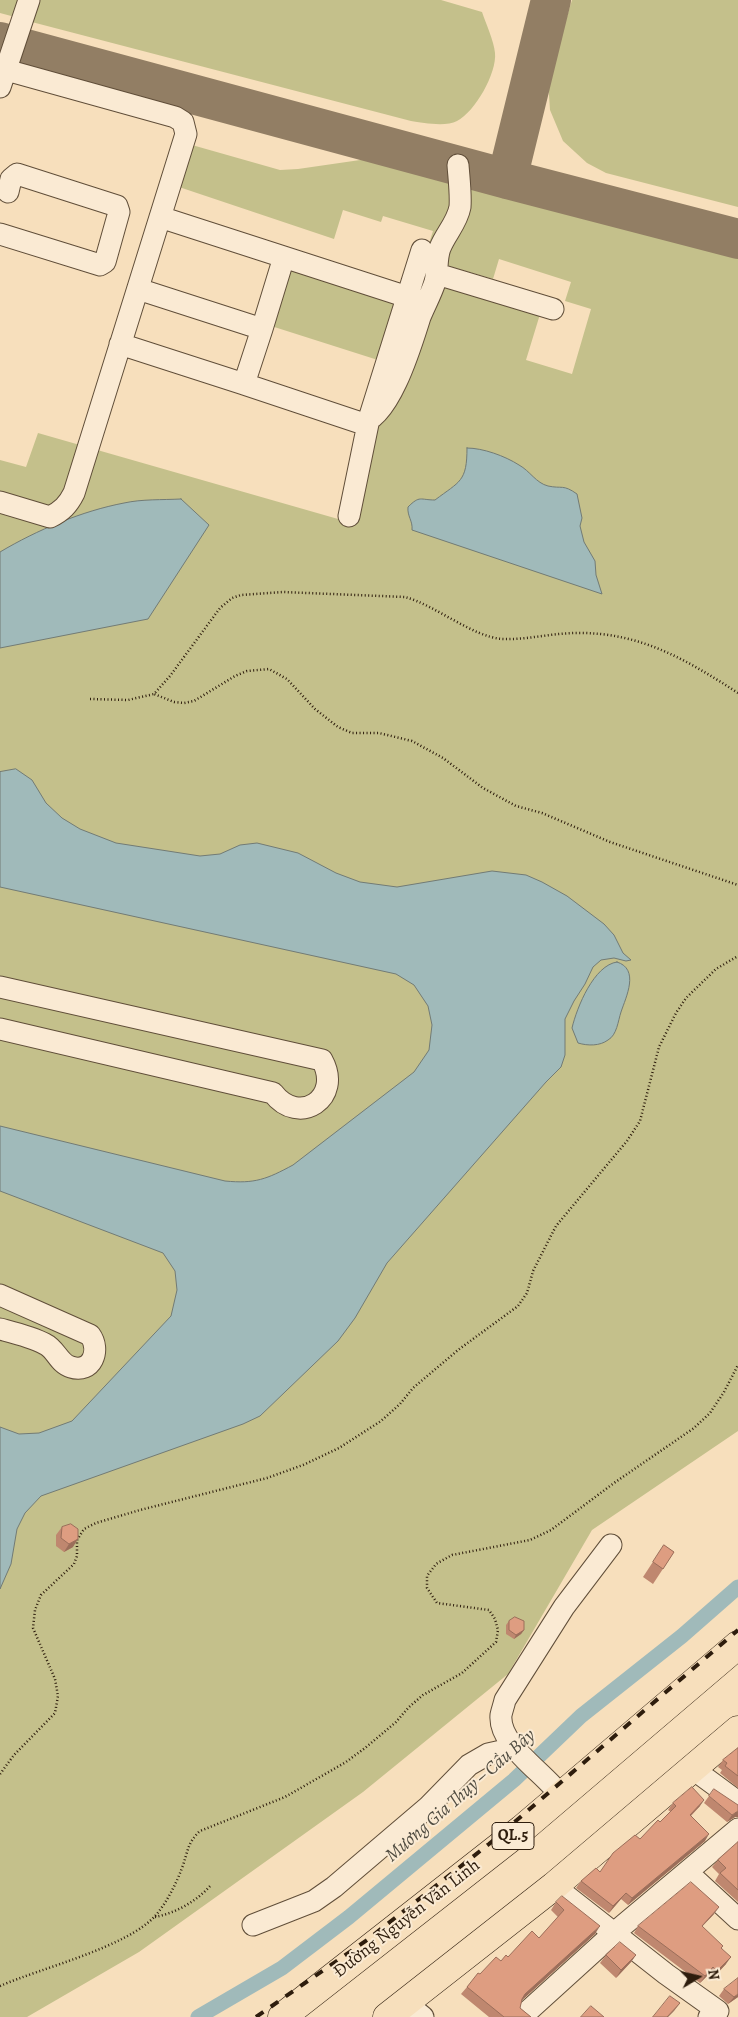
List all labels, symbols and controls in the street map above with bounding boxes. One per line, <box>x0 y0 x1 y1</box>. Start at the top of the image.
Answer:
water label: Mương Gia Thụy – Cầu Bây <box>381 1725 541 1867</box>
road number: QL.5 <box>492 1822 534 1850</box>
street label: Đường Nguyễn Văn Linh <box>329 1855 485 1983</box>
north arrow <box>673 1952 723 2002</box>
text: N <box>703 1968 723 1981</box>

